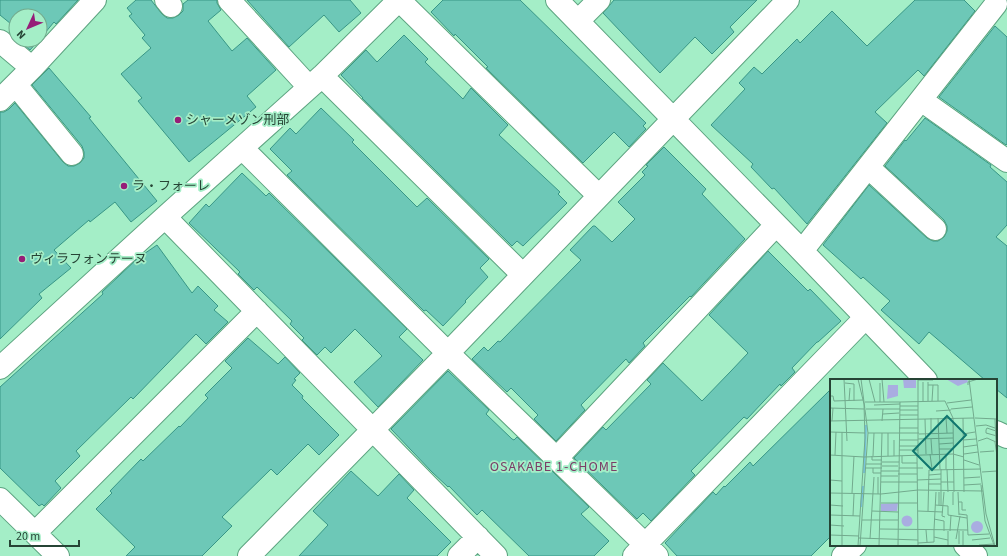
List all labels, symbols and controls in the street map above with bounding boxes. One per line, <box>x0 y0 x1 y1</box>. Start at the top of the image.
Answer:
north arrow <box>8 8 48 48</box>
text: N <box>13 27 29 42</box>
place label: シャーメゾン刑部 <box>186 111 289 129</box>
marker: シャーメゾン刑部 <box>173 115 183 125</box>
place label: ラ・フォーレ <box>132 177 210 195</box>
marker: ラ・フォーレ <box>119 181 129 191</box>
place label: ヴィラフォンテーヌ <box>30 250 147 268</box>
marker: ヴィラフォンテーヌ <box>17 254 27 264</box>
inset map <box>830 379 997 546</box>
district label: OSAKABE 1-CHOME <box>490 457 618 477</box>
scale bar <box>10 522 79 548</box>
text: 20 m <box>16 528 40 545</box>

